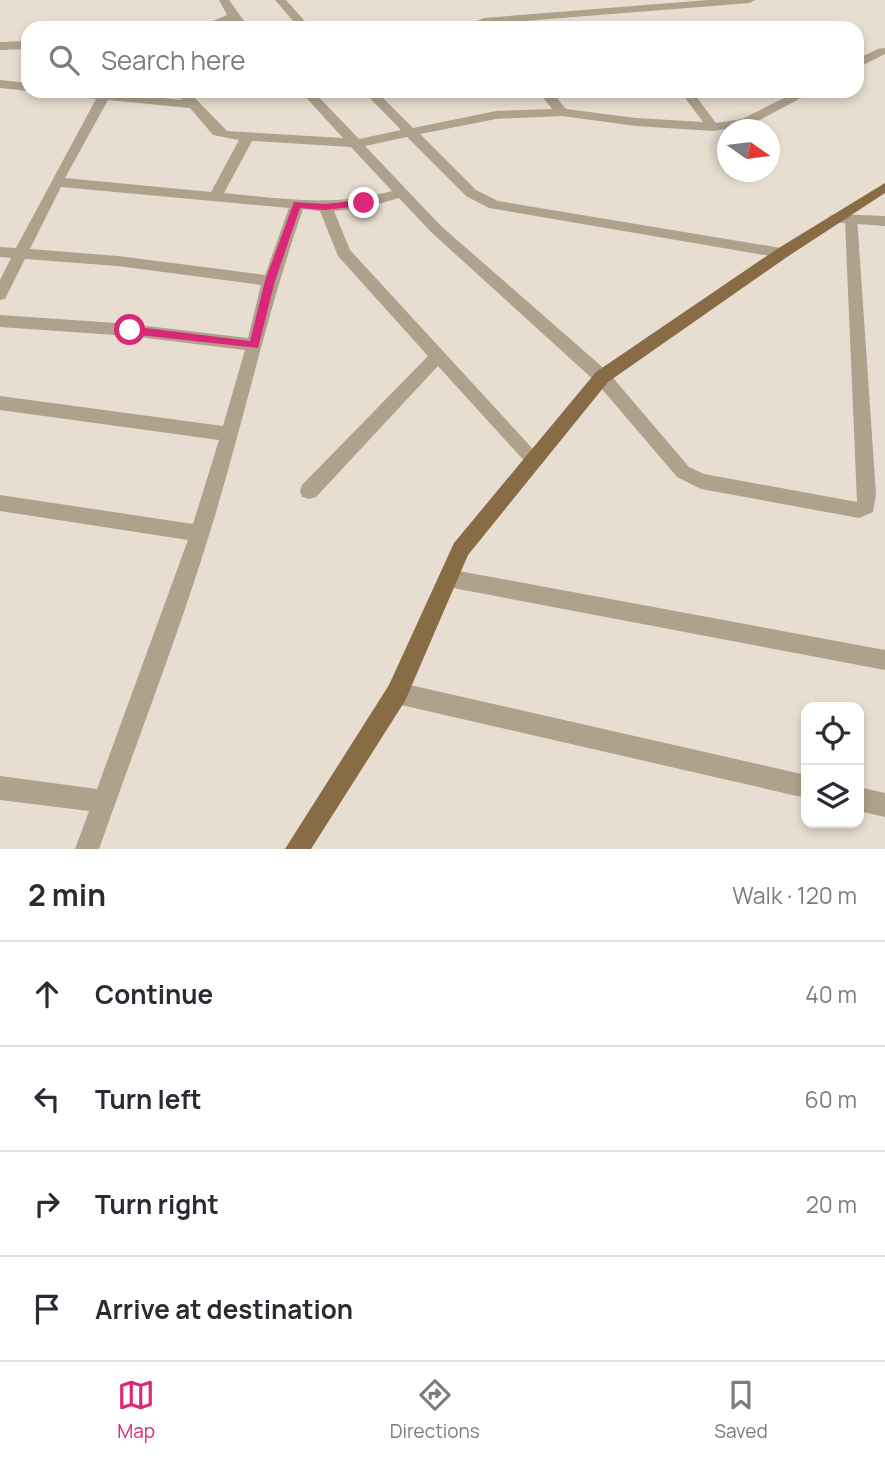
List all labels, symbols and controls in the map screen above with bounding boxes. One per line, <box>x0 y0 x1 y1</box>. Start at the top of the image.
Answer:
search box <box>21 21 864 98</box>
icon: search <box>45 41 83 79</box>
text: Search here <box>101 42 246 78</box>
north arrow <box>717 119 780 182</box>
route end <box>348 187 379 218</box>
route start <box>114 314 145 345</box>
map controls <box>801 702 864 828</box>
button: locate <box>801 702 864 765</box>
button: layers <box>801 765 864 828</box>
text: 2 min <box>28 874 106 915</box>
text: Walk · 120 m <box>732 879 857 911</box>
icon: ahead <box>28 975 66 1013</box>
text: Continue <box>95 976 213 1012</box>
text: 40 m <box>805 978 857 1010</box>
icon: left <box>28 1080 66 1118</box>
text: Turn left <box>95 1081 202 1117</box>
text: 60 m <box>805 1083 857 1115</box>
icon: right <box>28 1185 66 1223</box>
text: Turn right <box>95 1186 219 1222</box>
text: 20 m <box>806 1188 857 1220</box>
icon: arrive <box>28 1290 66 1328</box>
text: Arrive at destination <box>95 1291 353 1327</box>
tab: Map <box>117 1376 155 1444</box>
tab: Directions <box>390 1376 480 1444</box>
tab: Saved <box>714 1376 768 1444</box>

